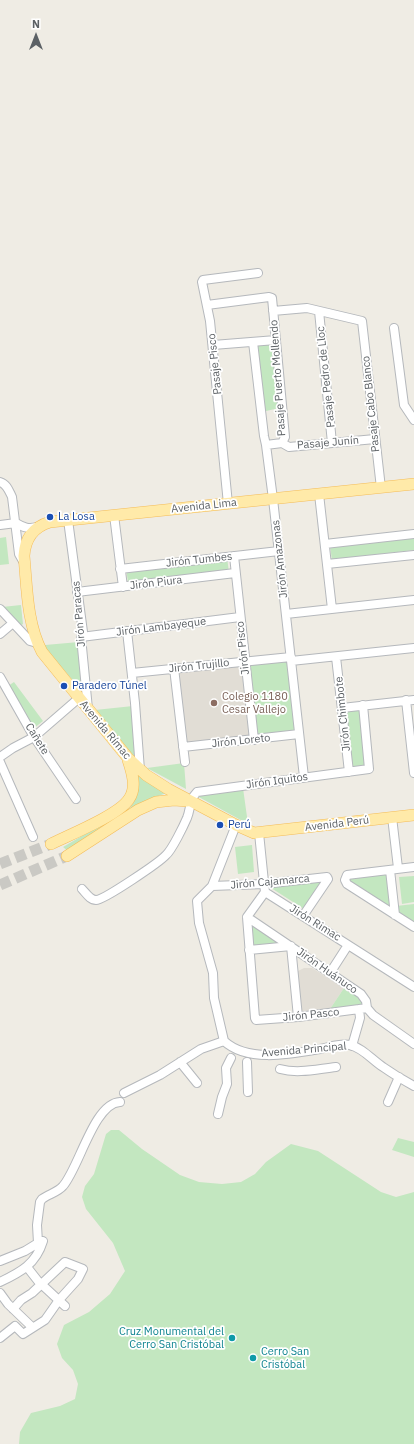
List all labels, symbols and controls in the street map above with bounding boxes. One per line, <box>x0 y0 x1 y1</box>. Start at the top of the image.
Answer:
north arrow <box>16 16 56 56</box>
text: N <box>32 17 40 31</box>
street label: Pasaje Puerto Mollendo <box>267 319 289 437</box>
street label: Pasaje Pedro de Lloc <box>314 326 338 428</box>
street label: Pasaje Pisco <box>205 333 225 395</box>
street label: Pasaje Cabo Blanco <box>359 355 383 453</box>
street label: Pasaje Junín <box>296 434 360 452</box>
street label: Avenida Lima <box>171 496 237 516</box>
place label: La Losa <box>58 510 95 524</box>
marker: La Losa <box>45 512 55 522</box>
street label: Jirón Amazonas <box>269 519 291 599</box>
street label: Jirón Tumbes <box>165 550 233 570</box>
street label: Jirón Piura <box>129 573 183 593</box>
street label: Jirón Paracas <box>70 580 88 648</box>
street label: Jirón Lambayeque <box>115 615 207 639</box>
street label: Jirón Pisco <box>234 621 252 675</box>
street label: Jirón Trujillo <box>168 656 230 676</box>
street label: Jirón Chimbote <box>333 676 353 752</box>
place label: Paradero Túnel <box>72 679 147 693</box>
marker: Paradero Túnel <box>59 681 69 691</box>
place label: Colegio 1180 Cesar Vallejo <box>222 690 288 716</box>
street label: Avenida Rímac <box>77 698 133 762</box>
marker: Colegio 1180 Cesar Vallejo <box>209 698 219 708</box>
street label: Cañete <box>22 721 52 757</box>
street label: Jirón Loreto <box>211 731 271 751</box>
street label: Jirón Iquitos <box>245 770 309 792</box>
street label: Avenida Perú <box>304 813 370 835</box>
place label: Perú <box>228 818 251 832</box>
marker: Perú <box>215 820 225 830</box>
street label: Jirón Cajamarca <box>230 872 310 892</box>
street label: Jirón Rimac <box>287 902 343 944</box>
street label: Jirón Huánuco <box>294 945 360 997</box>
street label: Jirón Pasco <box>282 1005 340 1025</box>
street label: Avenida Principal <box>261 1040 347 1060</box>
place label: Cruz Monumental del Cerro San Cristóbal <box>119 1325 224 1351</box>
marker: Cruz Monumental del Cerro San Cristóbal <box>227 1333 237 1343</box>
place label: Cerro San Cristóbal <box>261 1345 309 1371</box>
marker: Cerro San Cristóbal <box>248 1353 258 1363</box>

